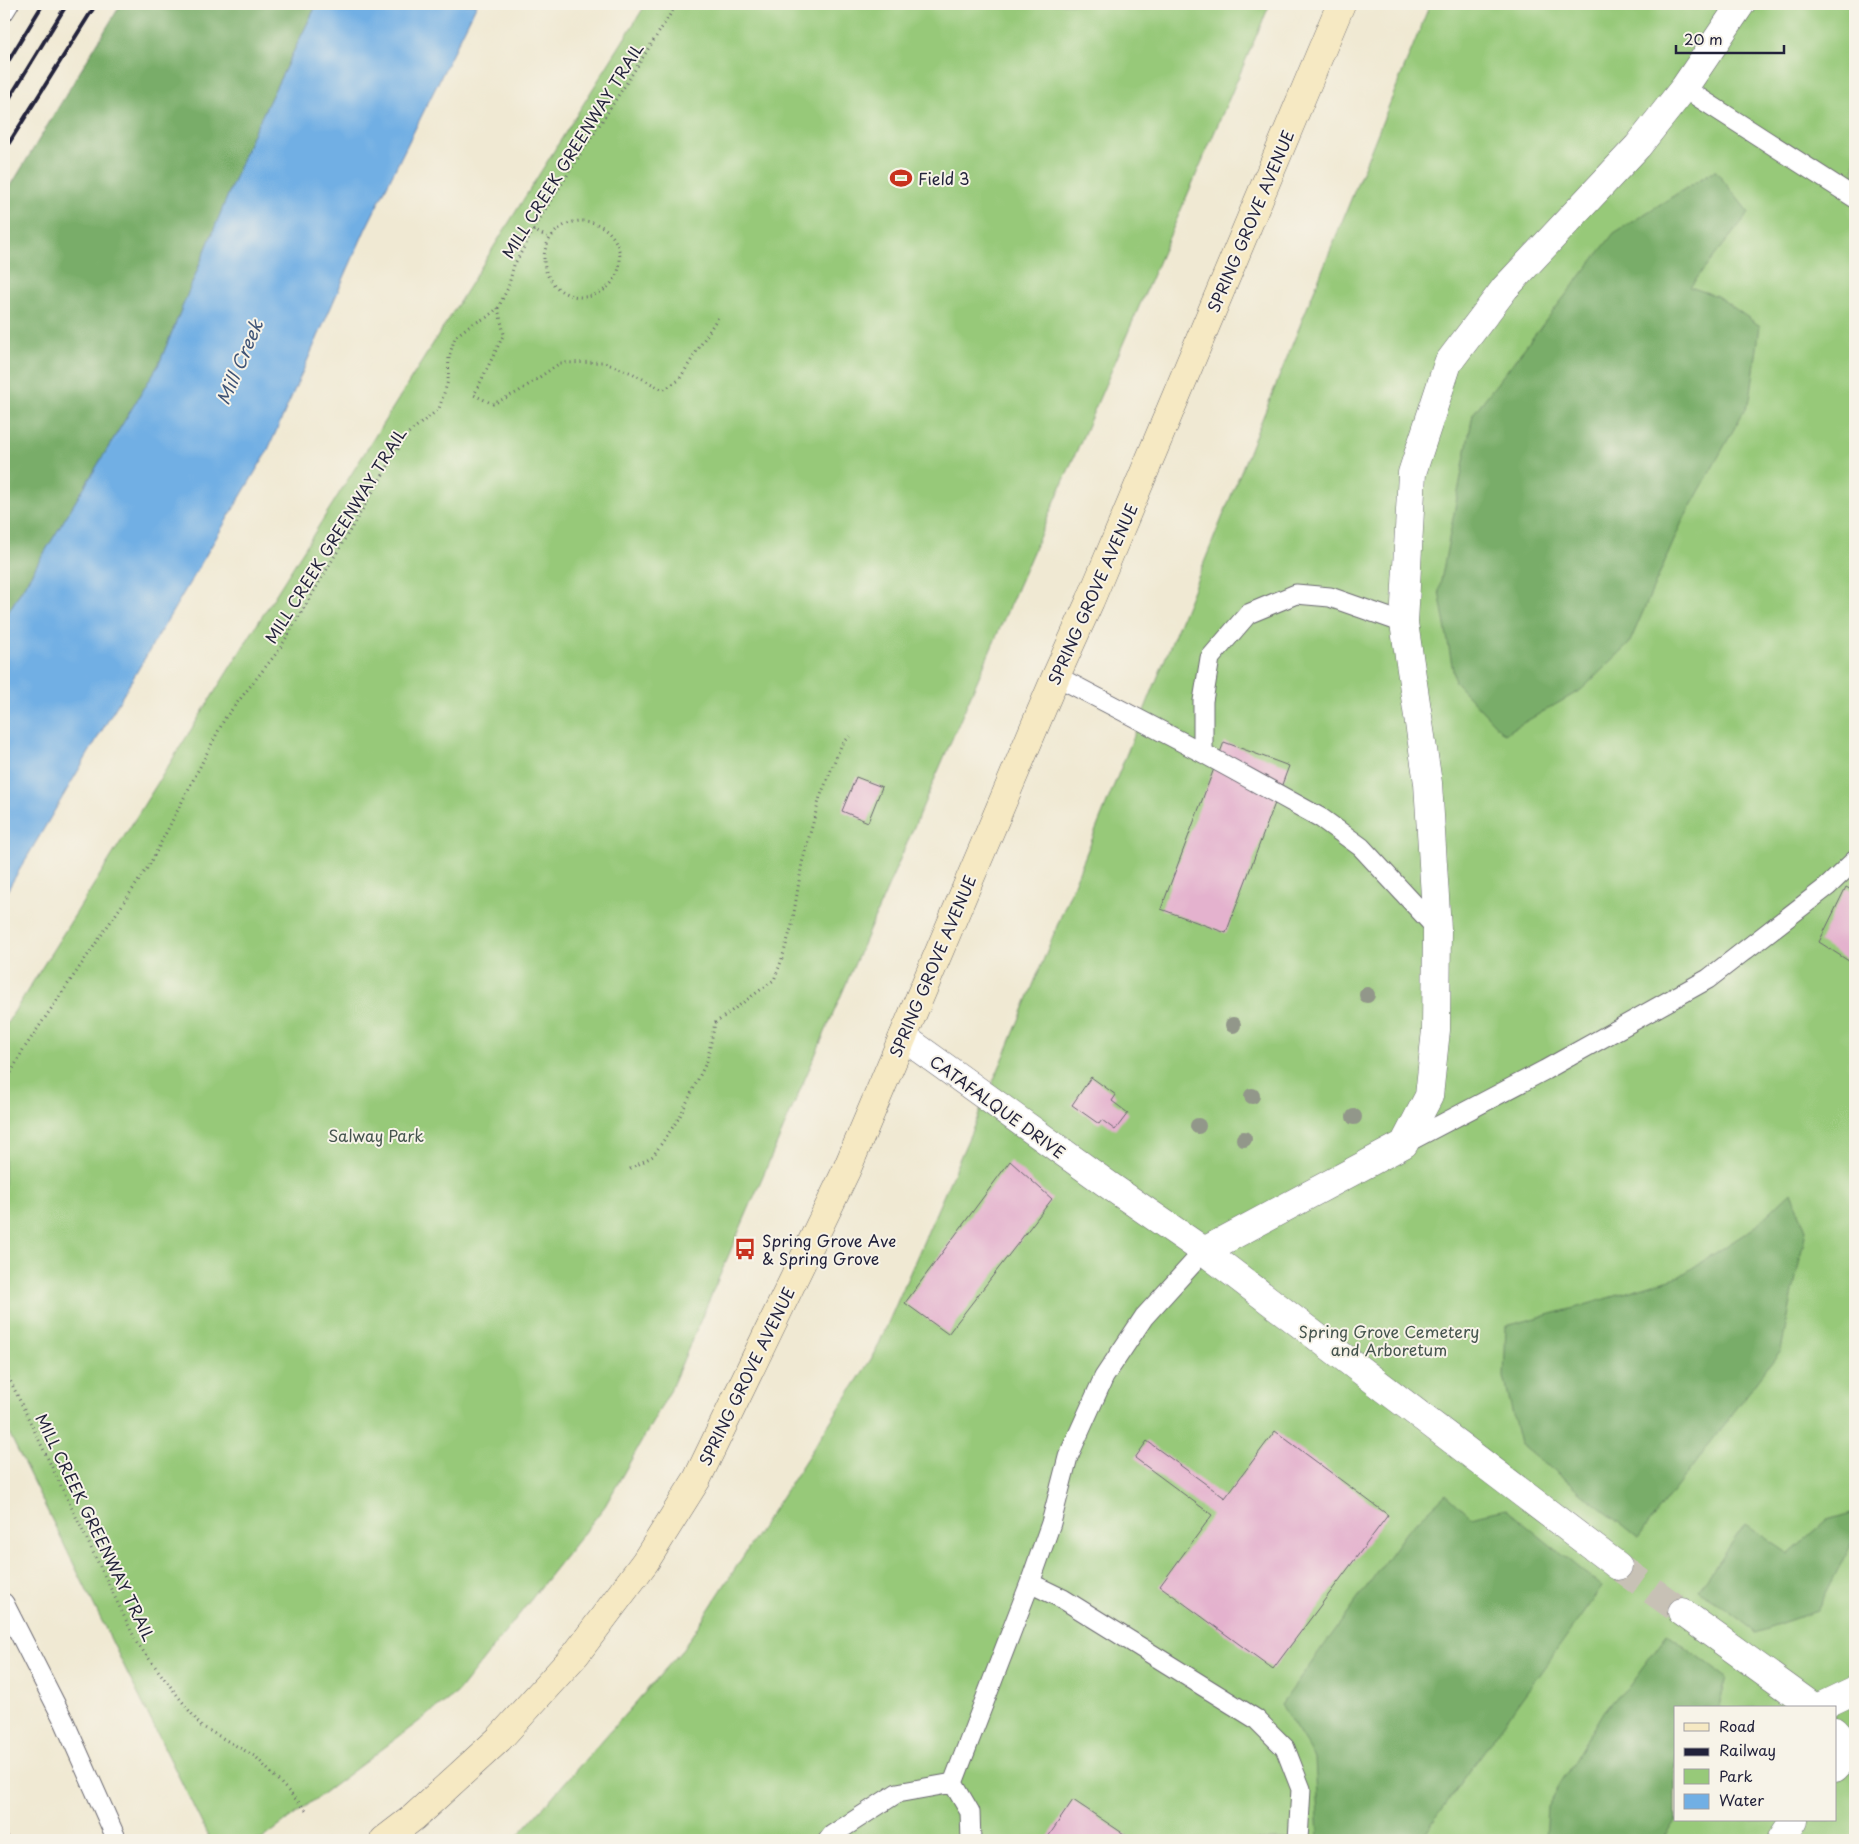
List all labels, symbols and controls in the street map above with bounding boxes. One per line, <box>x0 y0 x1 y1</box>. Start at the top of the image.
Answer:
scale bar <box>1676 22 1784 54</box>
text: 20 m <box>1684 27 1723 50</box>
street label: MILL CREEK GREENWAY TRAIL <box>495 37 649 263</box>
street label: SPRING GROVE AVENUE <box>1201 126 1299 316</box>
sports icon: Field 3 <box>888 165 914 191</box>
place label: Field 3 <box>918 166 970 190</box>
water label: Mill Creek <box>209 314 269 409</box>
street label: MILL CREEK GREENWAY TRAIL <box>258 422 412 648</box>
street label: SPRING GROVE AVENUE <box>1041 499 1143 689</box>
street label: SPRING GROVE AVENUE <box>883 871 981 1061</box>
street label: CATAFALQUE DRIVE <box>925 1049 1071 1163</box>
park label: Salway Park <box>328 1123 424 1147</box>
place label: Spring Grove Ave & Spring Grove <box>762 1228 896 1270</box>
bus stop icon: Spring Grove Ave & Spring Grove <box>732 1236 758 1262</box>
street label: SPRING GROVE AVENUE <box>692 1283 800 1469</box>
park label: Spring Grove Cemetery and Arboretum <box>1299 1319 1479 1361</box>
street label: MILL CREEK GREENWAY TRAIL <box>30 1409 162 1645</box>
legend <box>1674 1706 1836 1822</box>
text: Road <box>1719 1714 1755 1737</box>
text: Railway <box>1719 1738 1776 1761</box>
text: Park <box>1719 1764 1753 1787</box>
text: Water <box>1719 1788 1764 1811</box>

